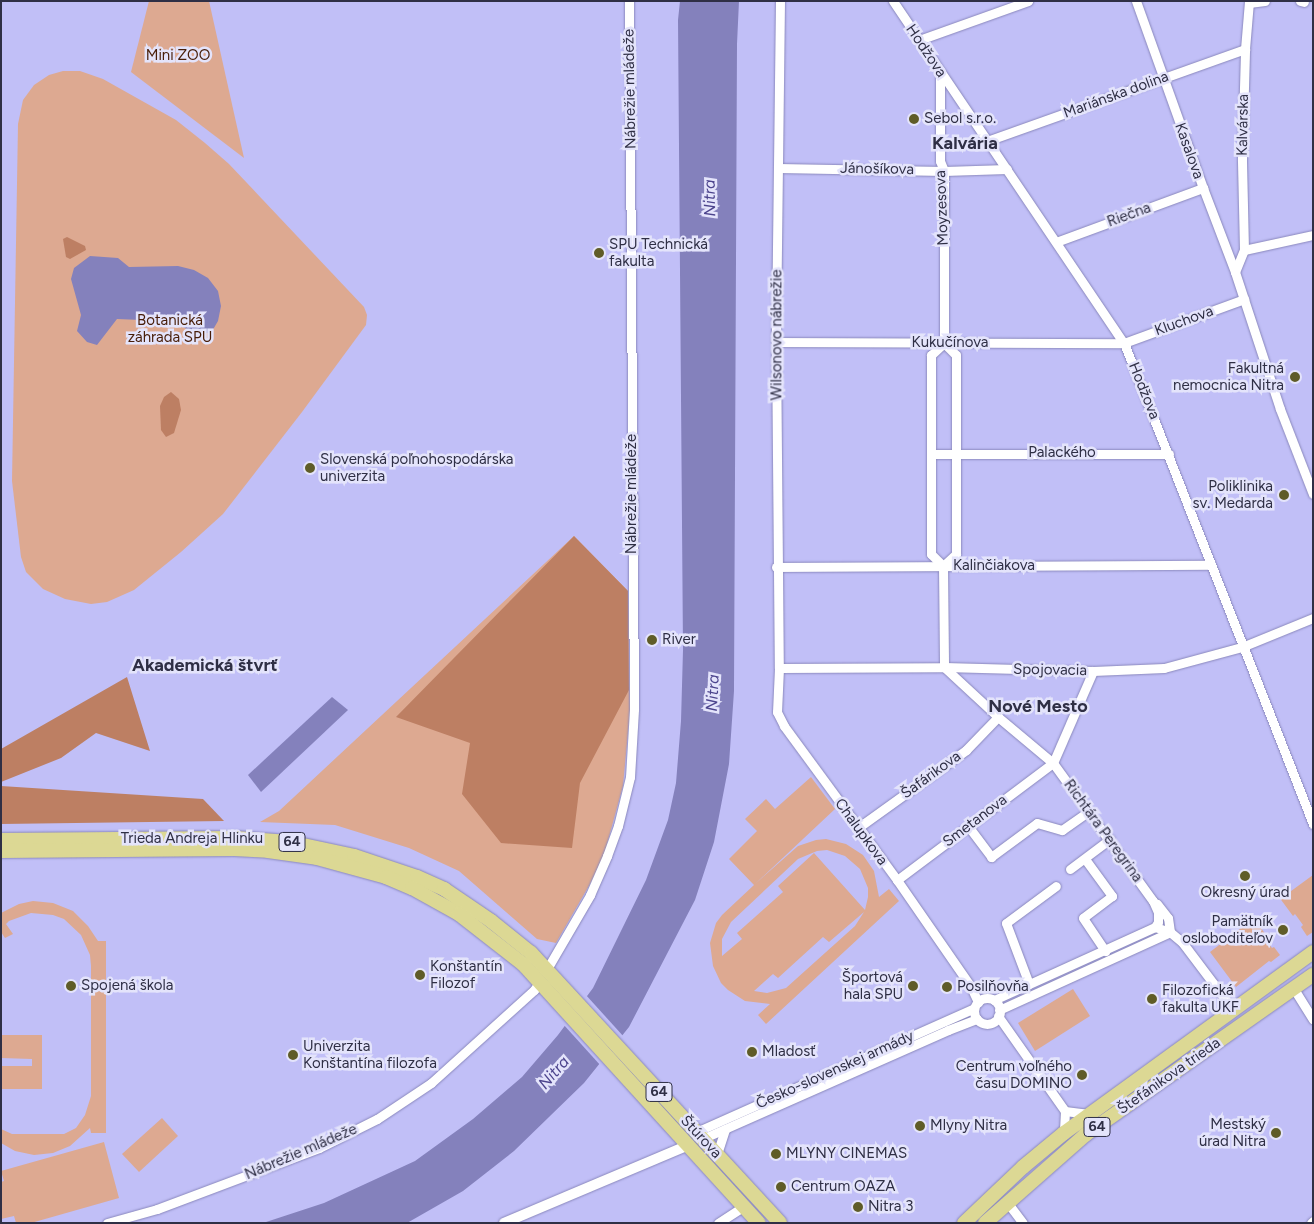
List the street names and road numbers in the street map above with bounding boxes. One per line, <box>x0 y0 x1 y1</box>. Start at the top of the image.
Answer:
street label: Hodžova <box>902 21 950 81</box>
street label: Nábrežie mládeže <box>620 29 640 149</box>
street label: Mariánska dolina <box>1061 68 1171 122</box>
street label: Kalvárska <box>1233 94 1253 156</box>
street label: Kasalova <box>1171 120 1207 182</box>
street label: Jánošíkova <box>840 159 914 179</box>
street label: Moyzesova <box>932 170 952 246</box>
street label: Riečna <box>1105 199 1153 231</box>
street label: Wilsonovo nábrežie <box>768 270 786 400</box>
street label: Kluchova <box>1152 302 1216 340</box>
street label: Kukučínova <box>912 334 988 352</box>
street label: Hodžova <box>1124 360 1164 422</box>
street label: Nábrežie mládeže <box>623 434 641 554</box>
street label: Palackého <box>1028 444 1096 462</box>
street label: Kalinčiakova <box>953 557 1035 575</box>
street label: Spojovacia <box>1013 660 1087 680</box>
street label: Šafárikova <box>898 747 964 803</box>
street label: Richtára Peregrina <box>1060 776 1146 886</box>
street label: Smetanova <box>939 791 1011 851</box>
street label: Chalupkova <box>831 795 891 869</box>
street label: Trieda Andreja Hlinku <box>121 830 263 848</box>
road number: 64 <box>278 830 306 854</box>
street label: Česko-slovenskej armády <box>753 1027 917 1113</box>
street label: Štefánikova trieda <box>1114 1034 1224 1118</box>
road number: 64 <box>645 1080 673 1104</box>
street label: Štúrova <box>677 1112 725 1162</box>
road number: 64 <box>1083 1116 1111 1138</box>
street label: Nábrežie mládeže <box>242 1120 360 1184</box>

